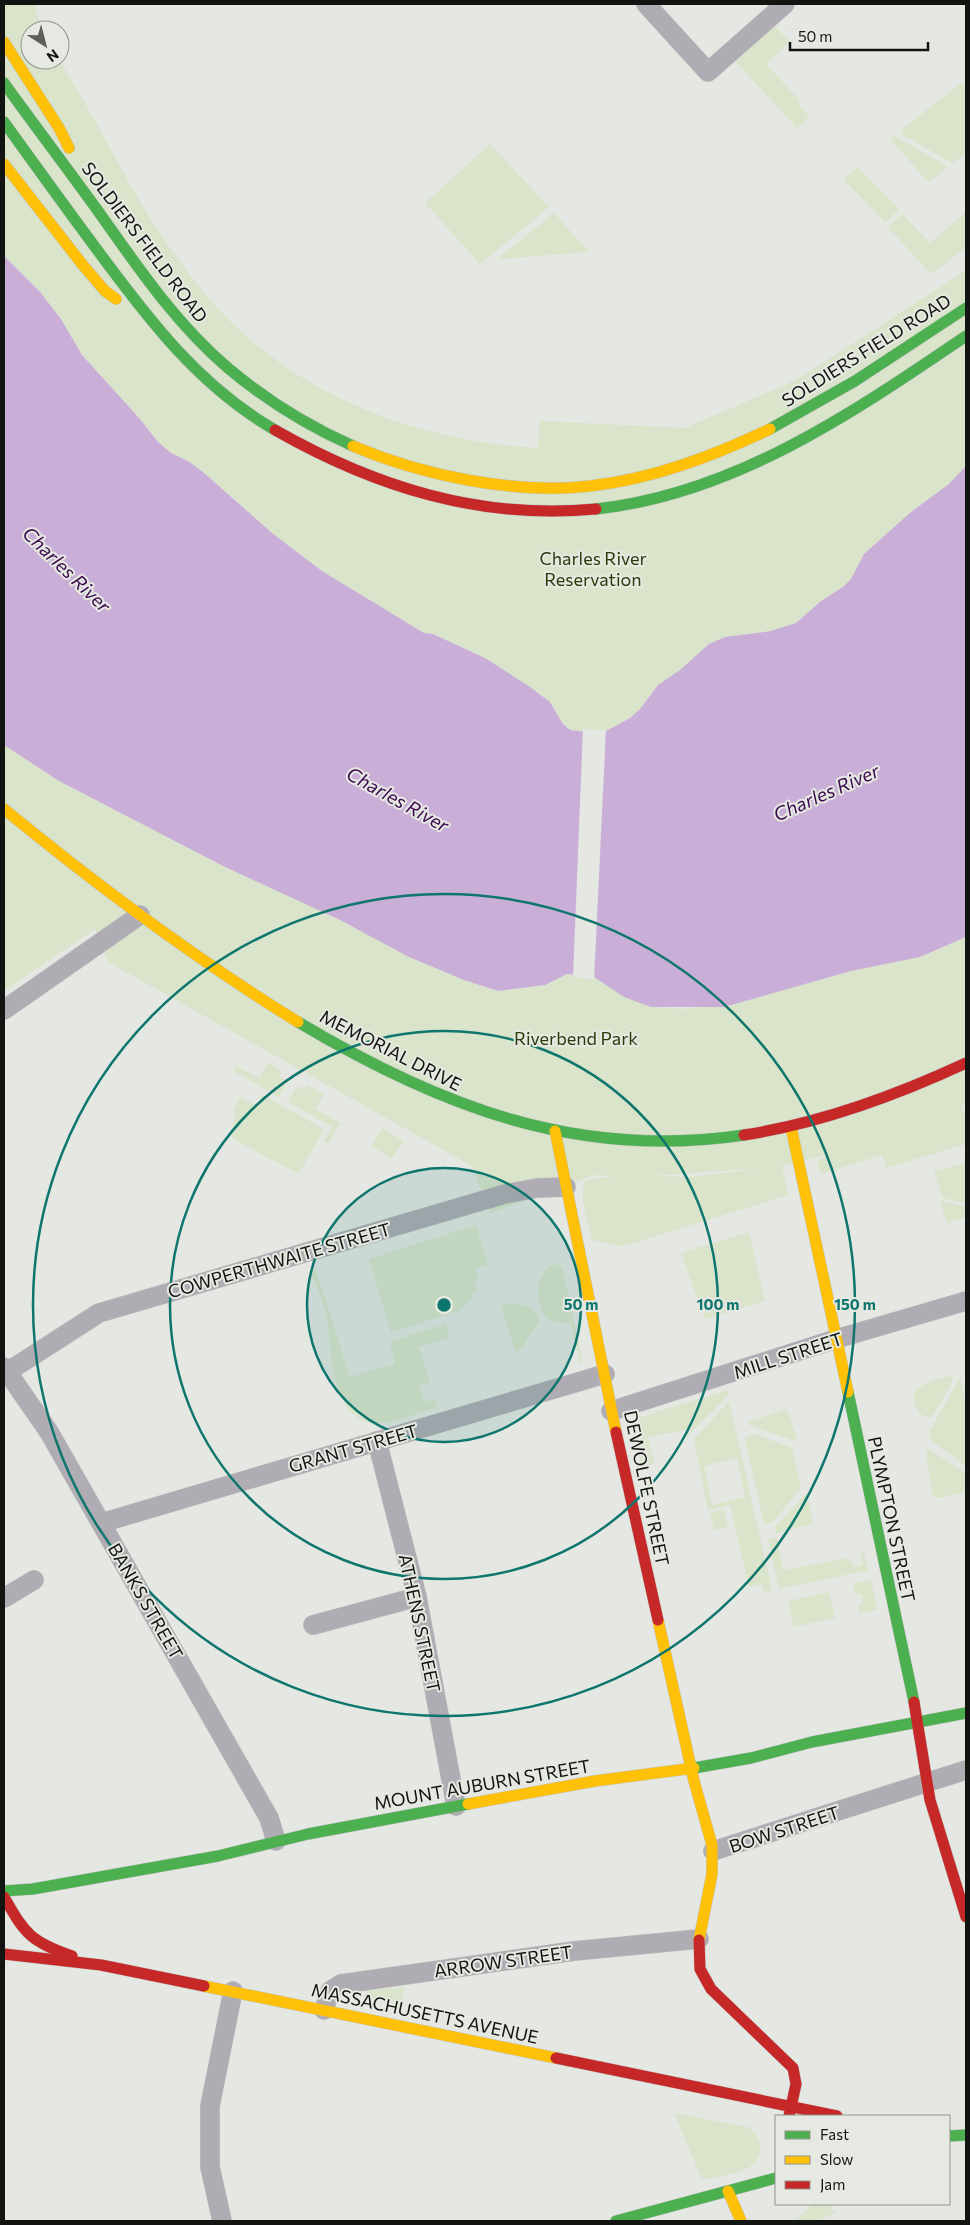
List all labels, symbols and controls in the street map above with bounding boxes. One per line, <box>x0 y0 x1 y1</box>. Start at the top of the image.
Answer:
north arrow <box>20 20 70 70</box>
scale bar <box>790 20 928 52</box>
text: 50 m <box>798 27 832 45</box>
text: N <box>44 46 62 66</box>
street label: SOLDIERS FIELD ROAD <box>77 157 213 327</box>
street label: SOLDIERS FIELD ROAD <box>777 289 955 411</box>
water label: Charles River <box>18 521 117 618</box>
park label: Charles River Reservation <box>539 547 647 590</box>
water label: Charles River <box>770 758 884 826</box>
water label: Charles River <box>343 761 454 837</box>
street label: MEMORIAL DRIVE <box>316 1005 466 1095</box>
park label: Riverbend Park <box>514 1027 638 1049</box>
street label: COWPERTHWAITE STREET <box>165 1218 393 1302</box>
text: 50 m <box>564 1295 598 1313</box>
text: 100 m <box>697 1295 739 1313</box>
text: 150 m <box>834 1295 876 1313</box>
centre of rings <box>435 1296 453 1314</box>
street label: MILL STREET <box>731 1327 845 1383</box>
street label: DEWOLFE STREET <box>620 1408 674 1568</box>
street label: GRANT STREET <box>286 1419 420 1477</box>
street label: PLYMPTON STREET <box>864 1434 920 1604</box>
street label: BANKS STREET <box>104 1539 188 1663</box>
street label: ATHENS STREET <box>395 1552 445 1694</box>
street label: MOUNT AUBURN STREET <box>372 1754 592 1814</box>
street label: BOW STREET <box>726 1801 842 1857</box>
street label: ARROW STREET <box>433 1940 573 1982</box>
street label: MASSACHUSETTS AVENUE <box>309 1978 541 2048</box>
legend <box>775 2115 950 2205</box>
text: Fast <box>820 2125 849 2143</box>
text: Slow <box>820 2150 853 2168</box>
text: Jam <box>820 2175 845 2193</box>

